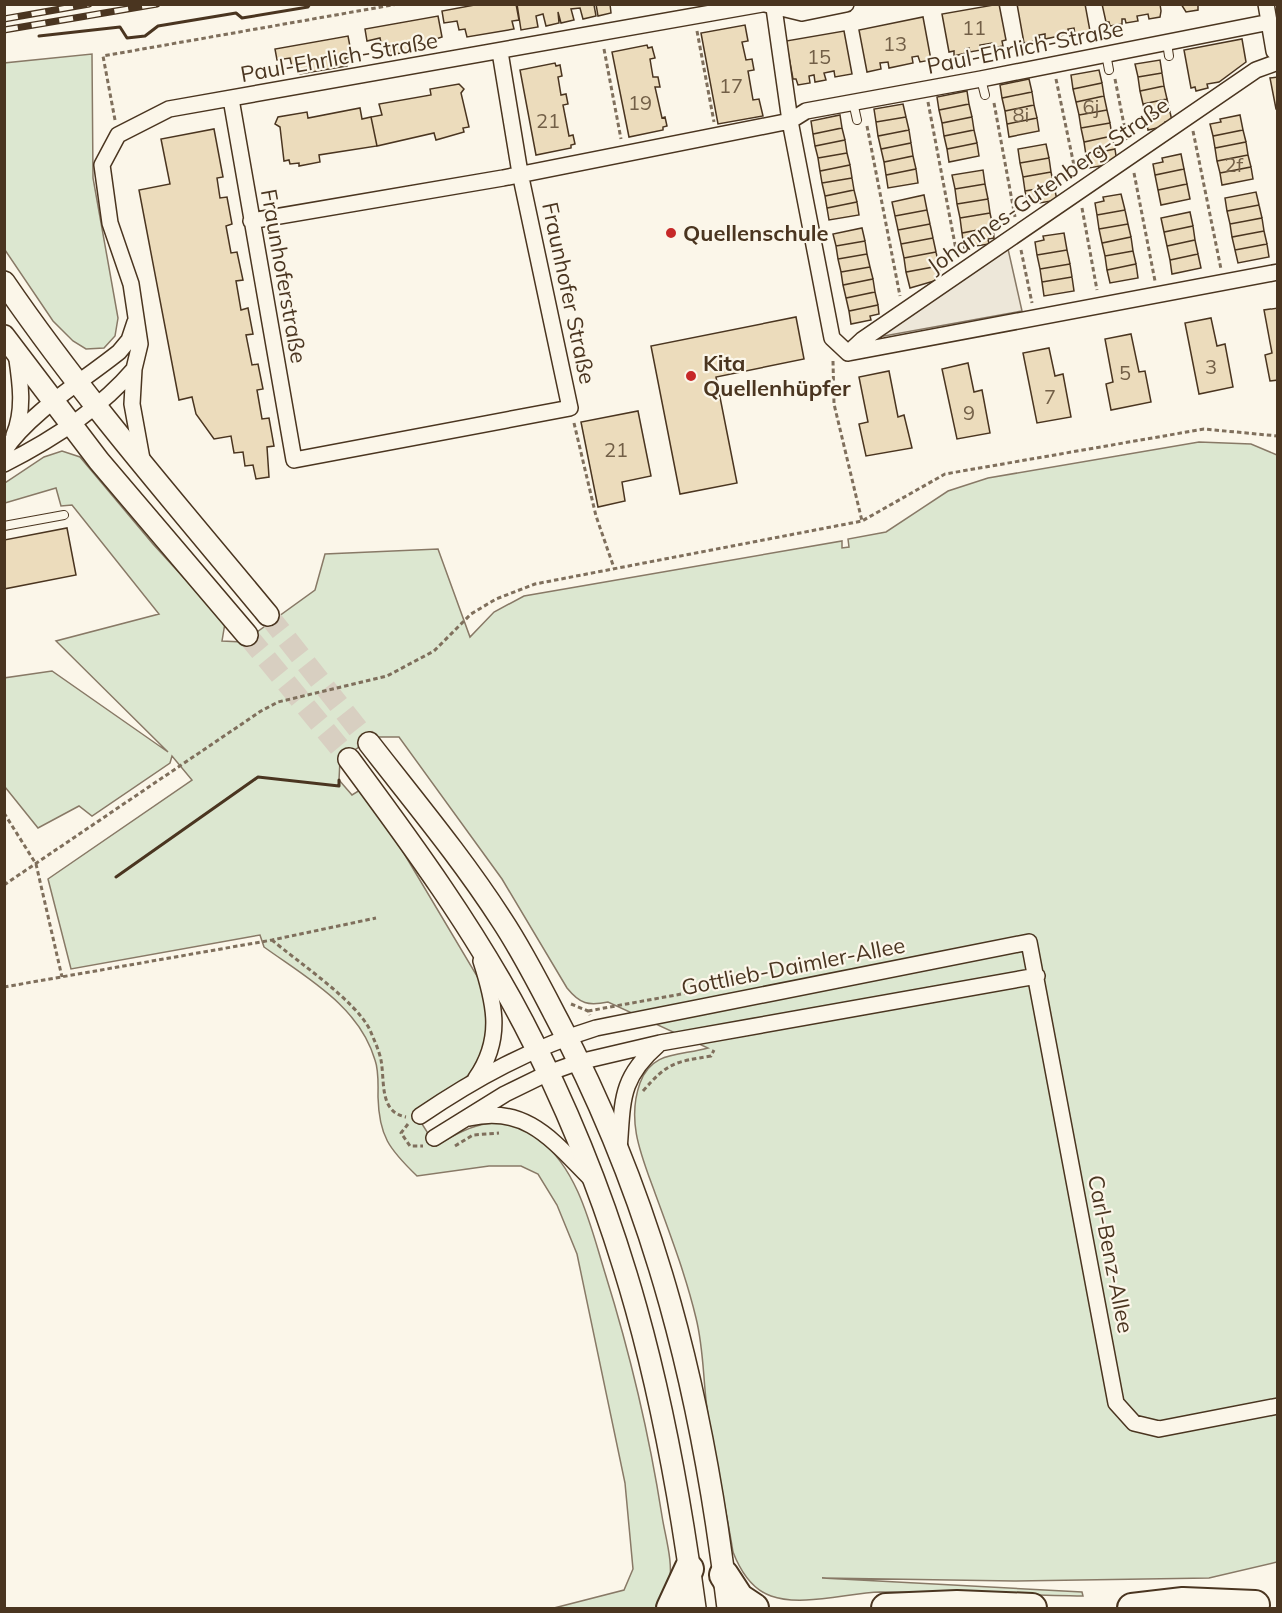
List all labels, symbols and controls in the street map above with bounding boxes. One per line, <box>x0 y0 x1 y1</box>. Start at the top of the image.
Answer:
street label: Paul-Ehrlich-Straße <box>924 14 1126 80</box>
house number: 11 <box>962 15 986 40</box>
street label: Paul-Ehrlich-Straße <box>238 26 440 88</box>
house number: 13 <box>883 31 907 56</box>
house number: 15 <box>807 44 831 69</box>
house number: 17 <box>719 73 743 98</box>
house number: 19 <box>628 90 652 115</box>
street label: Johannes-Gutenberg-Straße <box>922 91 1174 279</box>
house number: 6j <box>1083 94 1099 119</box>
house number: 8i <box>1013 102 1029 127</box>
house number: 21 <box>536 108 560 133</box>
house number: 2f <box>1225 152 1244 177</box>
street label: Fraunhoferstraße <box>255 187 313 365</box>
street label: Fraunhofer Straße <box>536 199 602 387</box>
place label: Quellenschule <box>683 219 829 247</box>
marker: Quellenschule <box>664 226 678 240</box>
place label: Kita Quellenhüpfer <box>703 349 851 402</box>
house number: 3 <box>1205 354 1217 379</box>
house number: 5 <box>1119 360 1131 385</box>
marker: Kita Quellenhüpfer <box>684 369 698 383</box>
house number: 7 <box>1044 384 1056 409</box>
house number: 9 <box>963 400 975 425</box>
house number: 21 <box>604 437 628 462</box>
street label: Gottlieb-Daimler-Allee <box>679 931 907 1001</box>
street label: Carl-Benz-Allee <box>1082 1173 1140 1335</box>

